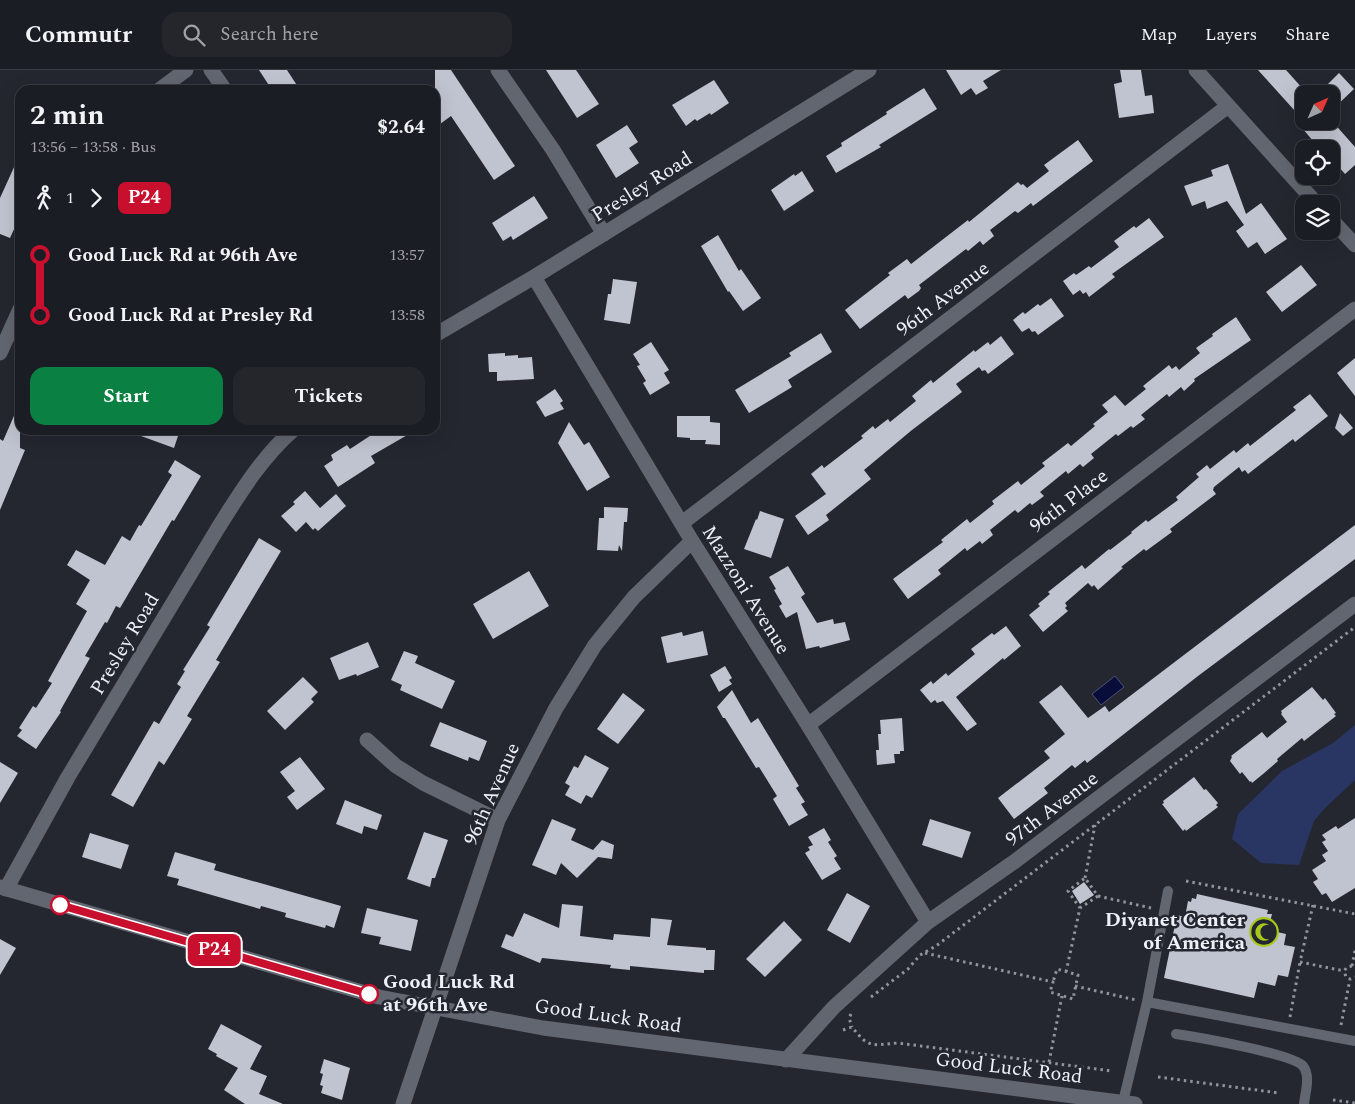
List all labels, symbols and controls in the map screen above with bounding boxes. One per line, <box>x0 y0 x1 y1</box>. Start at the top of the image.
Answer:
search box <box>162 12 512 57</box>
text: Commutr <box>25 17 132 53</box>
text: Search here <box>220 20 319 49</box>
icon: search <box>180 21 208 49</box>
text: Map <box>1141 21 1177 48</box>
text: Layers <box>1205 21 1257 48</box>
text: Share <box>1285 21 1330 48</box>
north arrow <box>1295 85 1340 130</box>
map controls <box>1295 85 1340 240</box>
text: 2 min <box>30 94 105 137</box>
text: $2.64 <box>377 113 425 142</box>
text: 13:56 – 13:58 · Bus <box>30 135 156 159</box>
button: locate <box>1295 140 1340 185</box>
street label: Presley Road <box>586 144 698 230</box>
icon: walk <box>30 184 58 212</box>
icon: forward <box>82 184 110 212</box>
text: P24 <box>128 184 161 211</box>
text: 1 <box>66 186 74 210</box>
button: layers <box>1295 195 1340 240</box>
text: Good Luck Rd at 96th Ave <box>68 241 298 270</box>
text: 13:57 <box>389 243 425 267</box>
street label: 96th Avenue <box>890 254 996 344</box>
text: Good Luck Rd at Presley Rd <box>68 301 313 330</box>
text: 13:58 <box>389 303 425 327</box>
button: Start <box>30 367 223 425</box>
button: Tickets <box>233 367 425 425</box>
street label: 96th Place <box>1023 462 1115 540</box>
street label: Mazzoni Avenue <box>694 520 798 660</box>
street label: Presley Road <box>83 587 167 701</box>
street label: 96th Avenue <box>456 738 528 850</box>
street label: 97th Avenue <box>999 764 1105 854</box>
unlabelled marker <box>50 895 70 915</box>
place label: Diyanet Center of America <box>1105 905 1246 958</box>
mosque icon: Diyanet Center of America <box>1249 917 1279 947</box>
line badge: P24 <box>185 934 243 966</box>
text: P24 <box>198 936 230 963</box>
place label: Good Luck Rd at 96th Ave <box>383 967 515 1020</box>
marker: Good Luck Rd at 96th Ave <box>359 984 379 1004</box>
street label: Good Luck Road <box>533 991 683 1041</box>
street label: Good Luck Road <box>934 1044 1084 1092</box>

